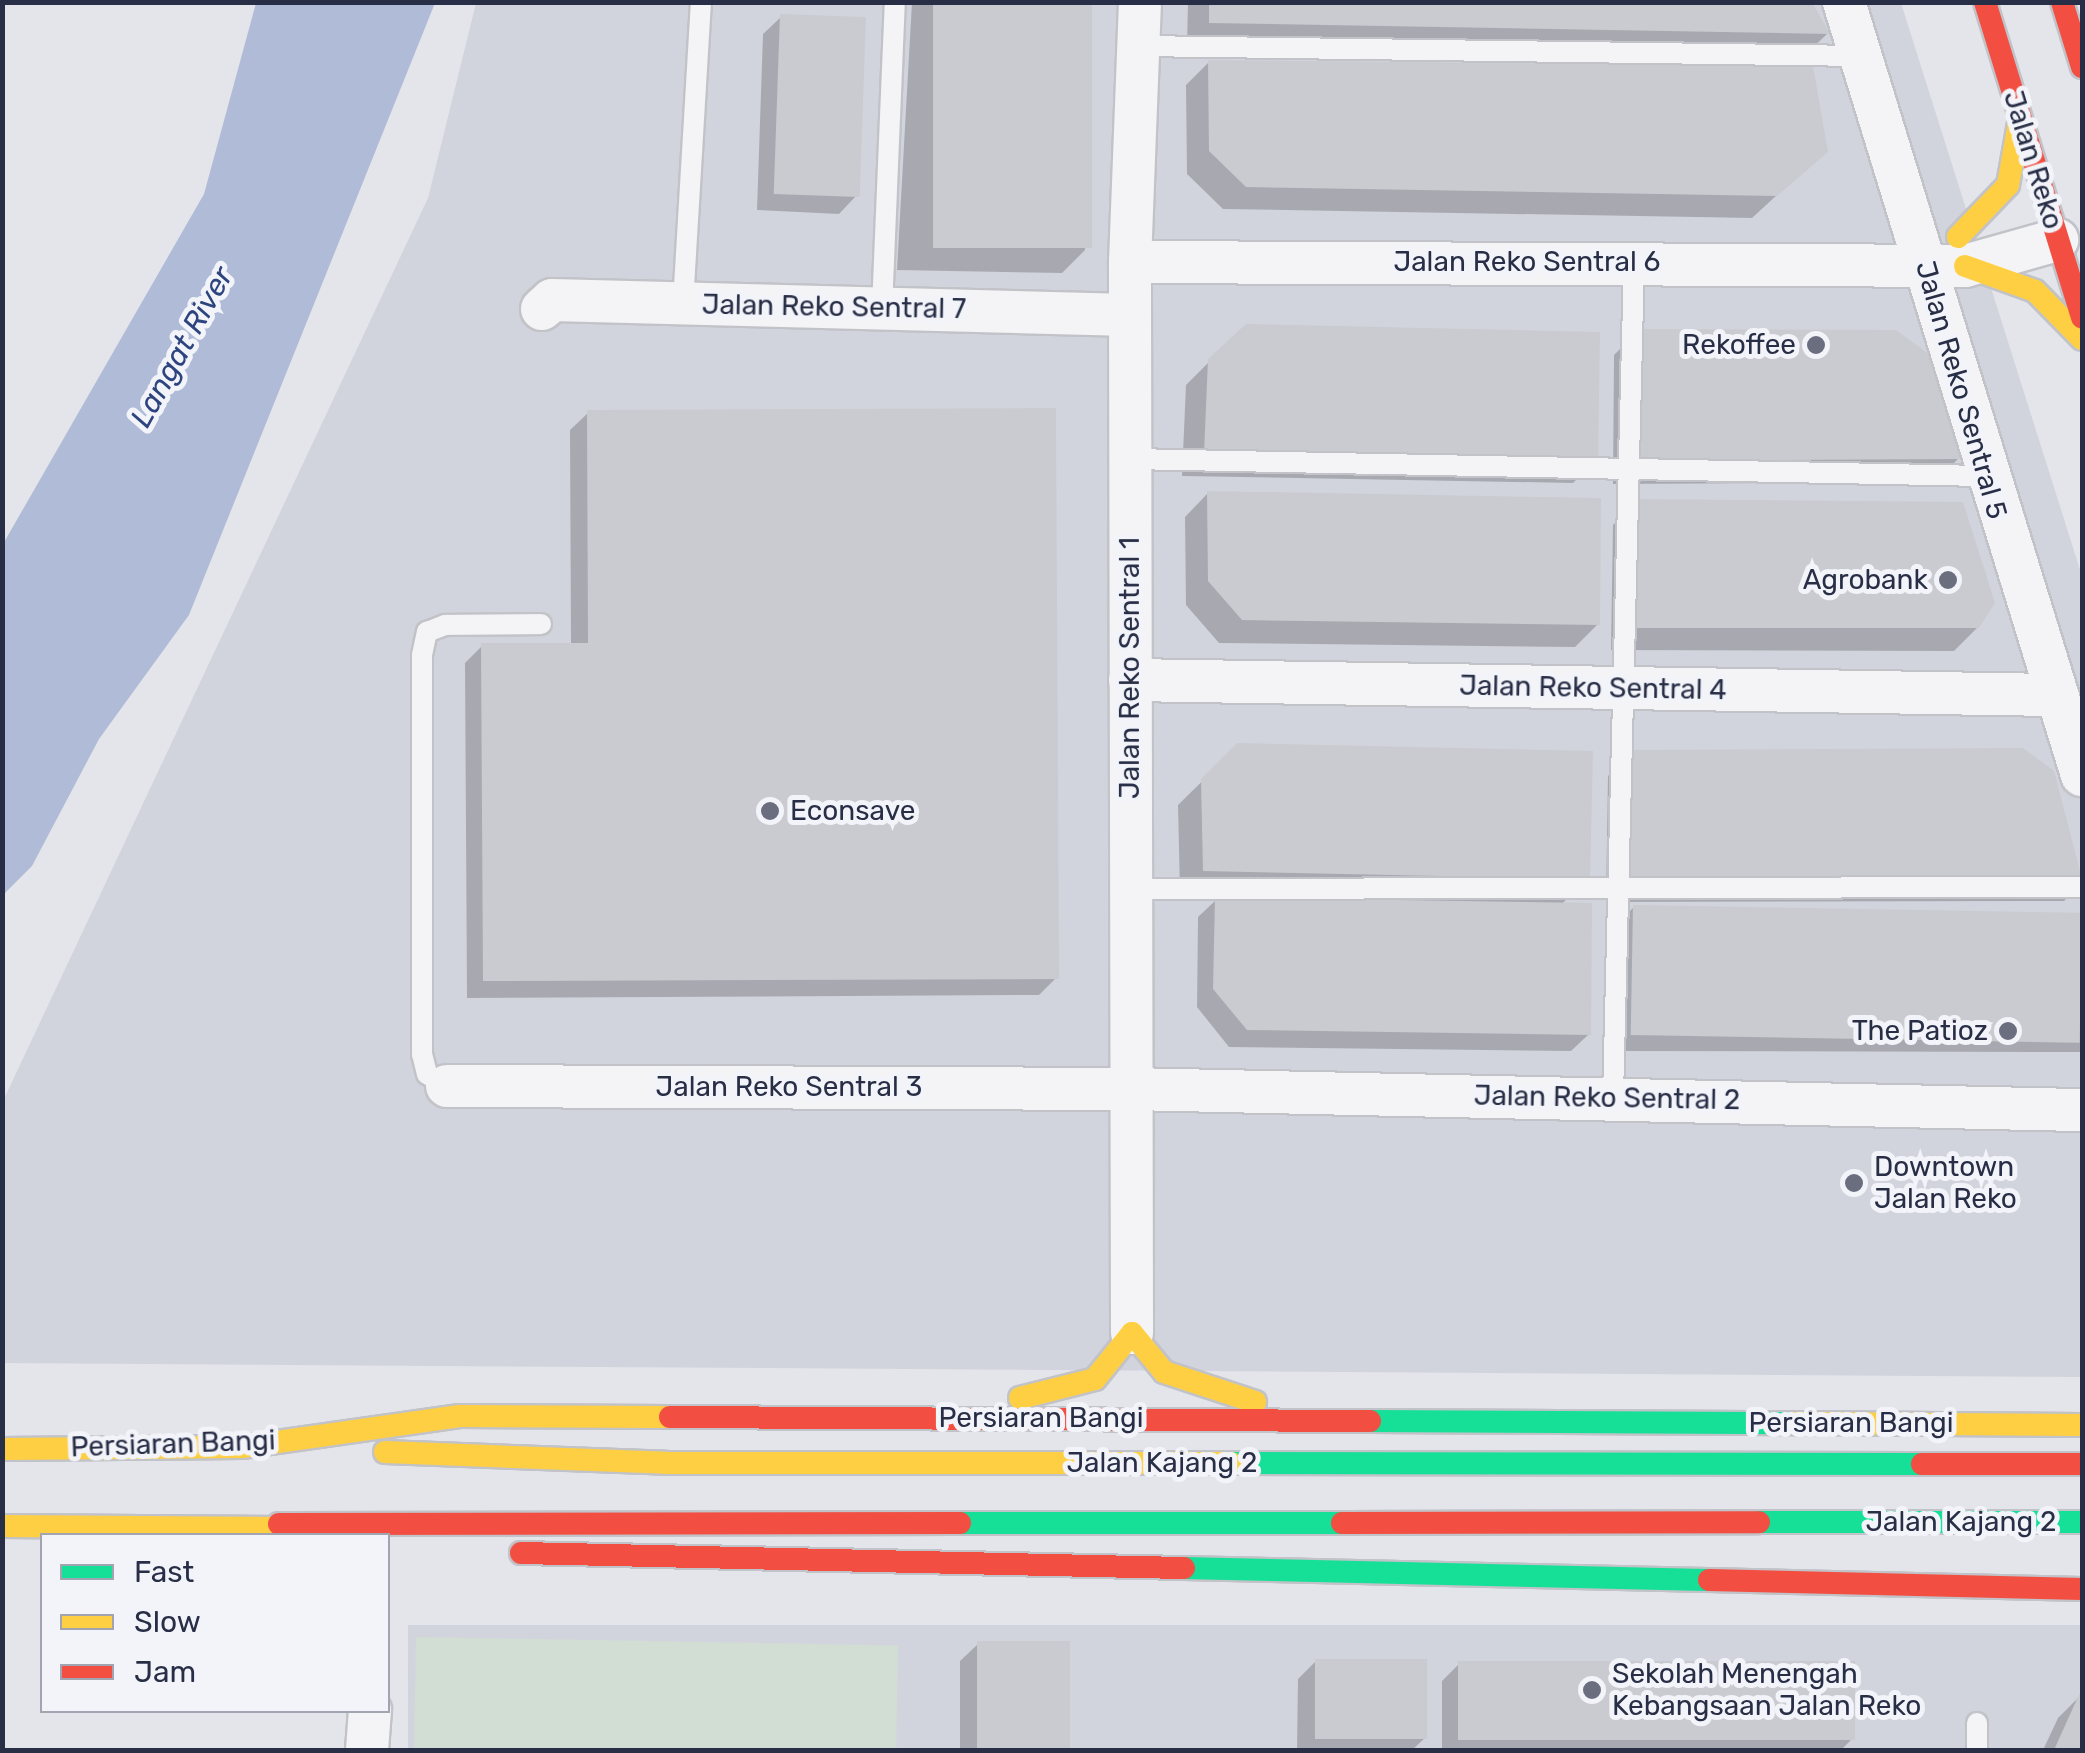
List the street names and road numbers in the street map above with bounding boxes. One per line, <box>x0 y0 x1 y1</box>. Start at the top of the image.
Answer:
street label: Jalan Reko <box>1996 87 2070 233</box>
street label: Jalan Reko Sentral 6 <box>1394 245 1660 279</box>
street label: Jalan Reko Sentral 5 <box>1908 257 2014 523</box>
street label: Jalan Reko Sentral 7 <box>702 288 966 326</box>
street label: Jalan Reko Sentral 1 <box>1113 537 1147 799</box>
street label: Jalan Reko Sentral 4 <box>1459 669 1727 707</box>
street label: Jalan Reko Sentral 3 <box>656 1070 922 1104</box>
street label: Jalan Reko Sentral 2 <box>1473 1079 1741 1117</box>
street label: Persiaran Bangi <box>939 1401 1143 1435</box>
street label: Persiaran Bangi <box>1749 1406 1953 1440</box>
street label: Persiaran Bangi <box>70 1424 276 1464</box>
street label: Jalan Kajang 2 <box>1066 1446 1258 1480</box>
street label: Jalan Kajang 2 <box>1865 1505 2057 1539</box>

